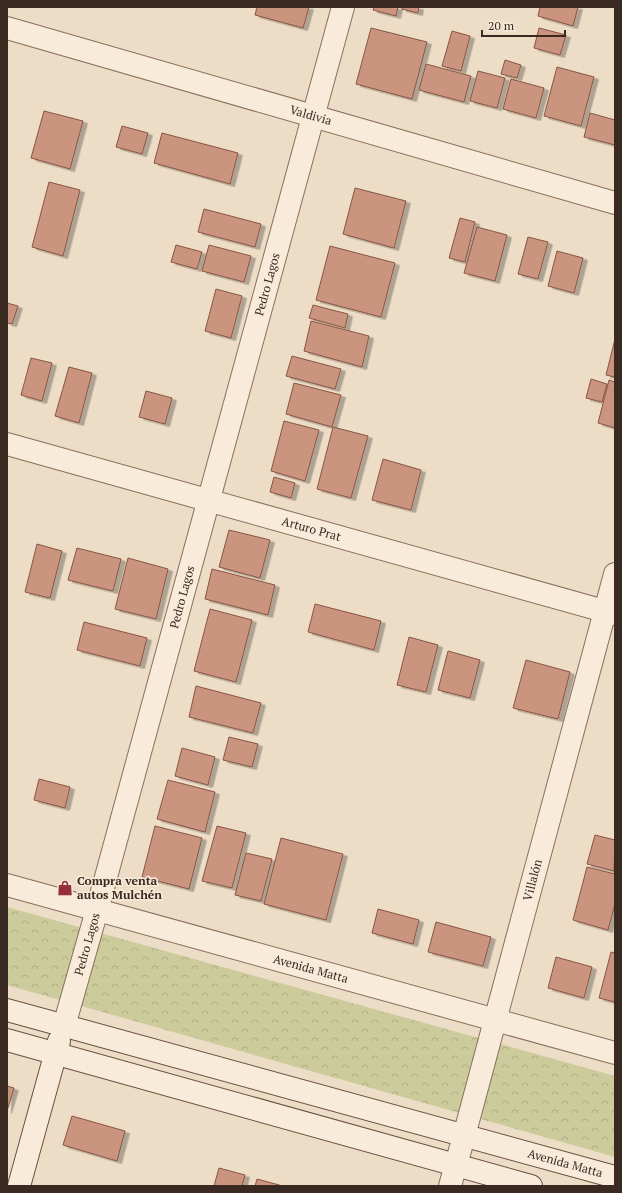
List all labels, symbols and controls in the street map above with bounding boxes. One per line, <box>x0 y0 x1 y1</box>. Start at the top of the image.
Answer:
scale bar <box>482 12 565 38</box>
text: 20 m <box>488 18 515 33</box>
street label: Valdivia <box>288 102 334 128</box>
street label: Pedro Lagos <box>251 251 283 317</box>
street label: Arturo Prat <box>280 513 343 544</box>
street label: Pedro Lagos <box>166 564 197 630</box>
street label: Villalón <box>520 857 545 902</box>
place label: Compra venta autos Mulchén <box>77 873 162 902</box>
shop icon: Compra venta autos Mulchén <box>56 879 74 897</box>
street label: Pedro Lagos <box>71 911 103 977</box>
street label: Avenida Matta <box>272 951 350 986</box>
street label: Avenida Matta <box>526 1145 605 1180</box>

